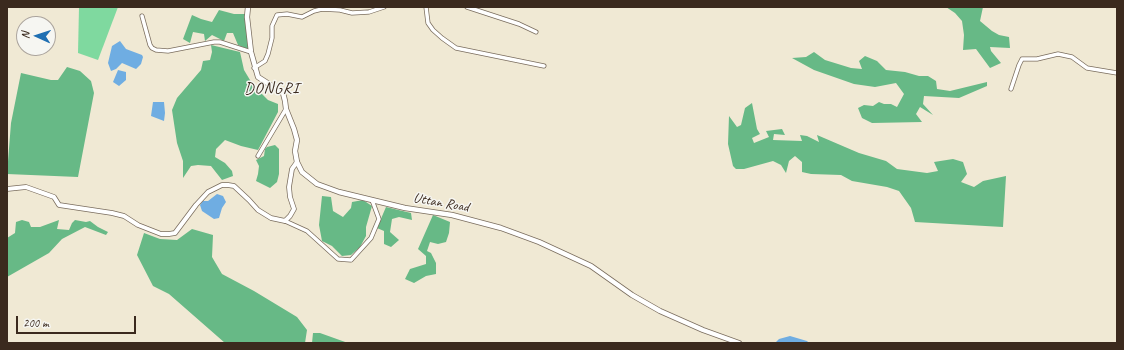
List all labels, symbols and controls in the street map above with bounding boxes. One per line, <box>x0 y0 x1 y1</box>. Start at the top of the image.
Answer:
north arrow <box>16 16 56 56</box>
text: N <box>18 32 32 39</box>
district label: DONGRI <box>244 79 300 99</box>
street label: Uttan Road <box>412 190 470 216</box>
scale bar <box>18 308 138 334</box>
text: 200 m <box>23 315 49 331</box>

